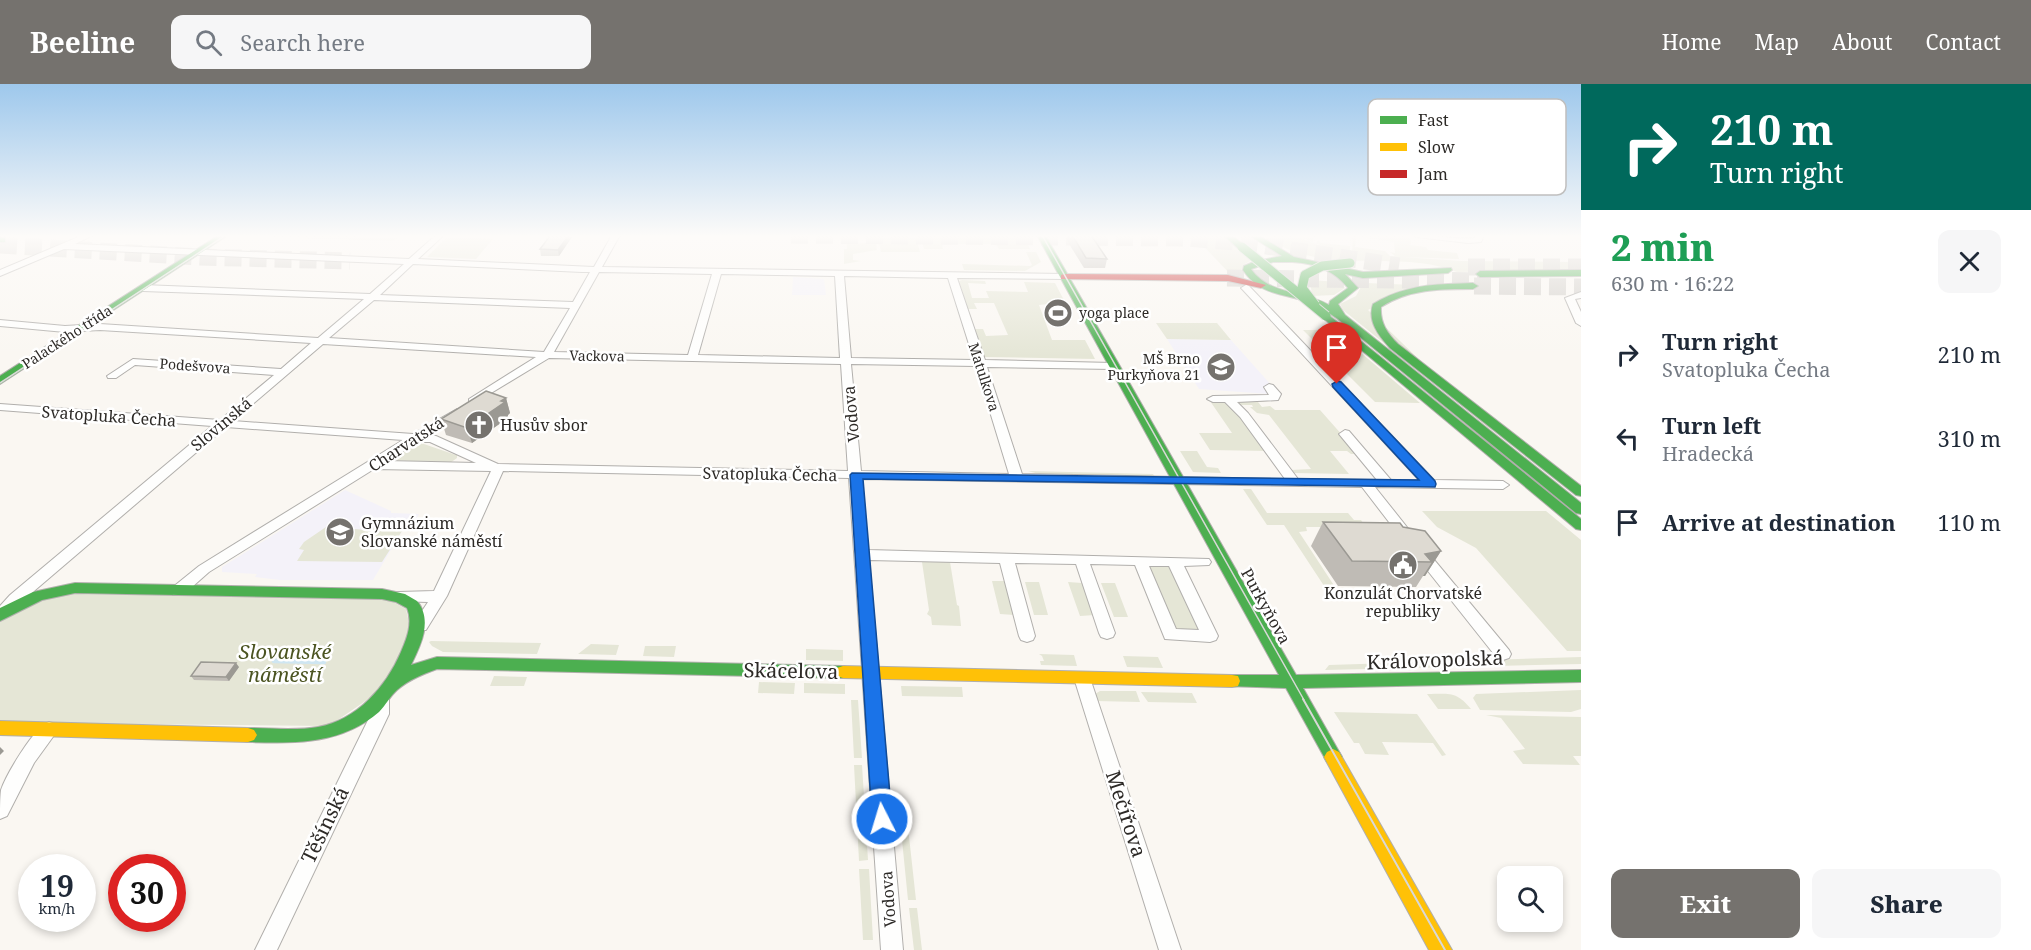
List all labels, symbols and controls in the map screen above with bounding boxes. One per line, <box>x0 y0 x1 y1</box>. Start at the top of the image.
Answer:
search box <box>171 15 591 69</box>
text: Beeline <box>30 23 135 61</box>
icon: search <box>192 26 225 59</box>
text: Search here <box>240 27 365 57</box>
text: Home <box>1662 28 1722 56</box>
text: Map <box>1755 28 1799 56</box>
text: About <box>1832 28 1893 56</box>
text: Contact <box>1926 28 2001 56</box>
legend <box>1368 99 1566 195</box>
text: 210 m <box>1710 100 1834 157</box>
icon: right <box>1611 108 1689 186</box>
text: Fast <box>1418 109 1449 131</box>
text: Slow <box>1418 136 1455 158</box>
text: Turn right <box>1710 154 1843 191</box>
text: Jam <box>1417 163 1448 185</box>
text: 2 min <box>1611 223 1714 272</box>
button: close <box>1938 230 2001 293</box>
text: 630 m · 16:22 <box>1611 270 1734 297</box>
sports icon: yoga place <box>1042 297 1074 329</box>
street label: Palackého třída <box>18 300 116 373</box>
place label: yoga place <box>1079 303 1149 322</box>
pin <box>1311 322 1362 384</box>
text: Turn right <box>1662 326 1778 356</box>
icon: arrive <box>1320 331 1353 364</box>
icon: right <box>1611 338 1644 371</box>
text: 210 m <box>1938 339 2001 369</box>
street label: Matulkova <box>964 340 1005 414</box>
street label: Vackova <box>569 346 625 365</box>
place label: MŠ Brno Purkyňova 21 <box>1108 349 1200 384</box>
school or university icon: MŠ Brno Purkyňova 21 <box>1205 351 1237 383</box>
street label: Podešvova <box>159 354 231 377</box>
text: Svatopluka Čecha <box>1662 356 1830 383</box>
street label: Vodova <box>838 385 864 443</box>
street label: Slovinská <box>186 392 256 456</box>
street label: Svatopluka Čecha <box>41 400 177 432</box>
church icon: Husův sbor <box>463 409 495 441</box>
text: Turn left <box>1662 410 1761 440</box>
street label: Charvatská <box>364 411 448 477</box>
place label: Husův sbor <box>500 414 588 436</box>
icon: left <box>1611 422 1644 455</box>
text: 310 m <box>1938 423 2001 453</box>
text: Hradecká <box>1662 440 1754 467</box>
street label: Svatopluka Čecha <box>702 462 838 486</box>
icon: arrive <box>1611 506 1644 539</box>
text: Arrive at destination <box>1662 507 1896 537</box>
text: 110 m <box>1938 507 2001 537</box>
place label: Gymnázium Slovanské náměstí <box>361 512 502 552</box>
school or university icon: Gymnázium Slovanské náměstí <box>324 516 356 548</box>
public building icon: Konzulát Chorvatské republiky <box>1387 549 1419 581</box>
street label: Purkyňova <box>1236 564 1296 648</box>
place label: Konzulát Chorvatské republiky <box>1324 582 1482 622</box>
park label: Slovanské náměstí <box>239 638 333 688</box>
street label: Královopolská <box>1366 644 1504 675</box>
street label: Skácelova <box>743 656 839 685</box>
street label: Mečířova <box>1100 767 1153 861</box>
street label: Těšínská <box>294 782 355 868</box>
position arrow <box>850 787 914 851</box>
speed limit sign: 30 <box>108 854 186 932</box>
text: 19 <box>40 865 74 906</box>
map controls <box>1497 866 1563 932</box>
button: search <box>1497 866 1563 932</box>
button: Exit <box>1611 869 1800 938</box>
button: Share <box>1812 869 2001 938</box>
street label: Vodova <box>875 870 901 928</box>
text: km/h <box>39 898 75 918</box>

